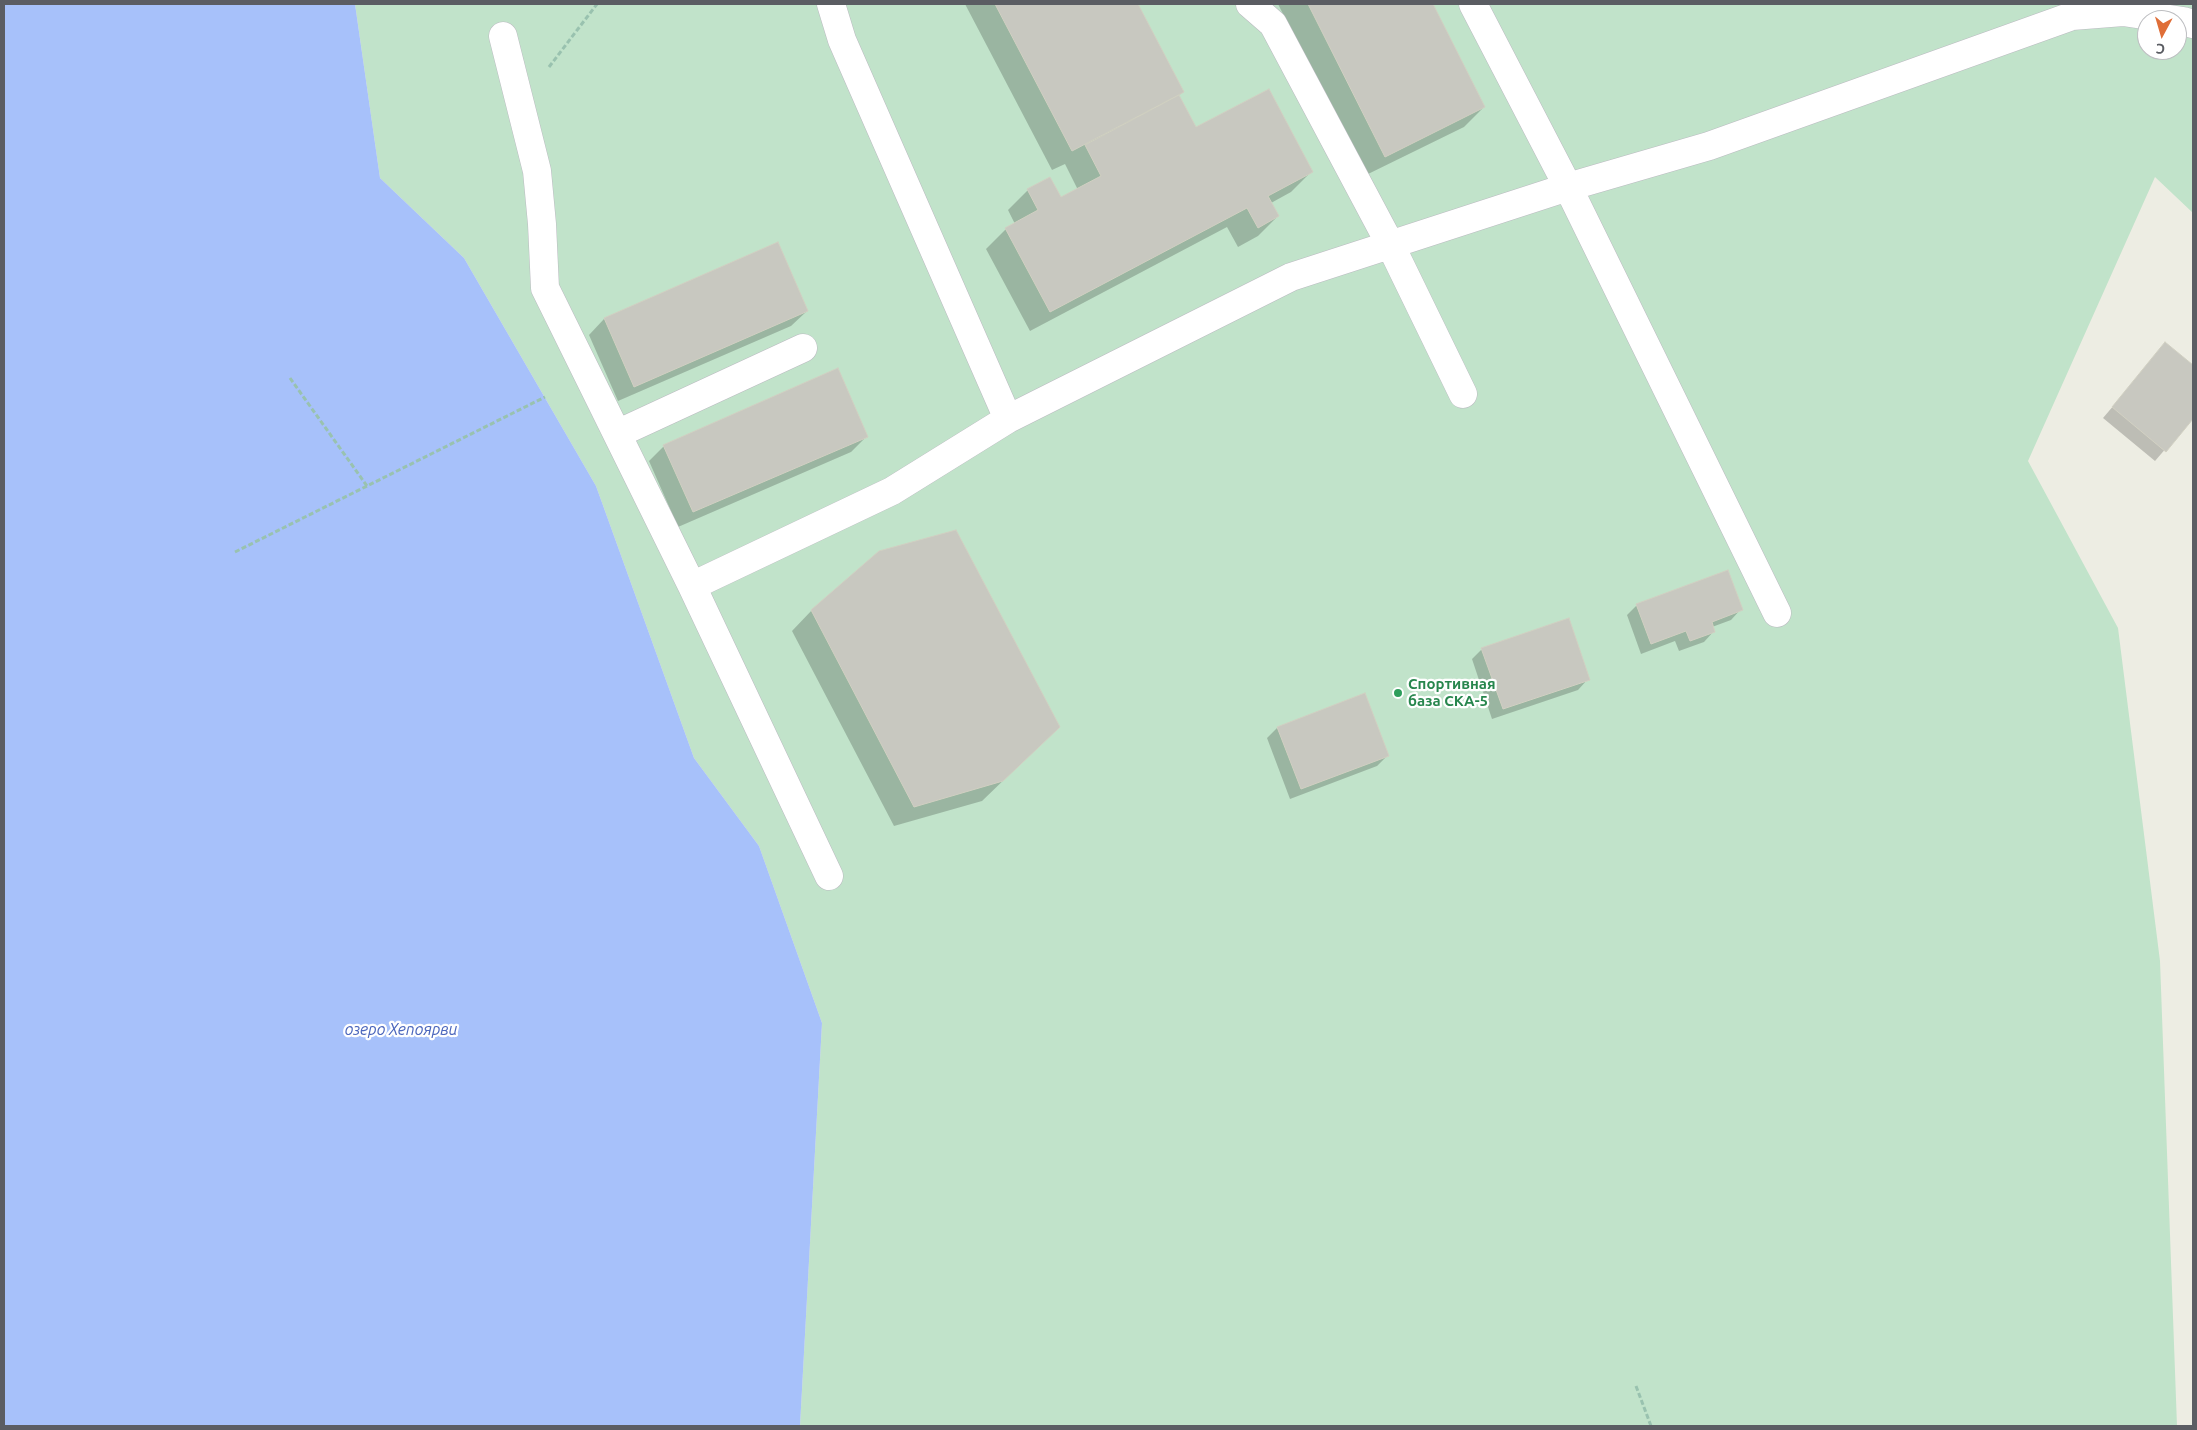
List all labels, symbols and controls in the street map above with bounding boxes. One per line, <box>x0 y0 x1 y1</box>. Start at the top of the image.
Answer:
north arrow <box>2137 10 2187 60</box>
text: С <box>2155 41 2166 57</box>
place label: Спортивная база СКА-5 <box>1408 675 1496 710</box>
marker: Спортивная база СКА-5 <box>1392 687 1404 699</box>
water label: озеро Хепоярви <box>345 1020 457 1040</box>

